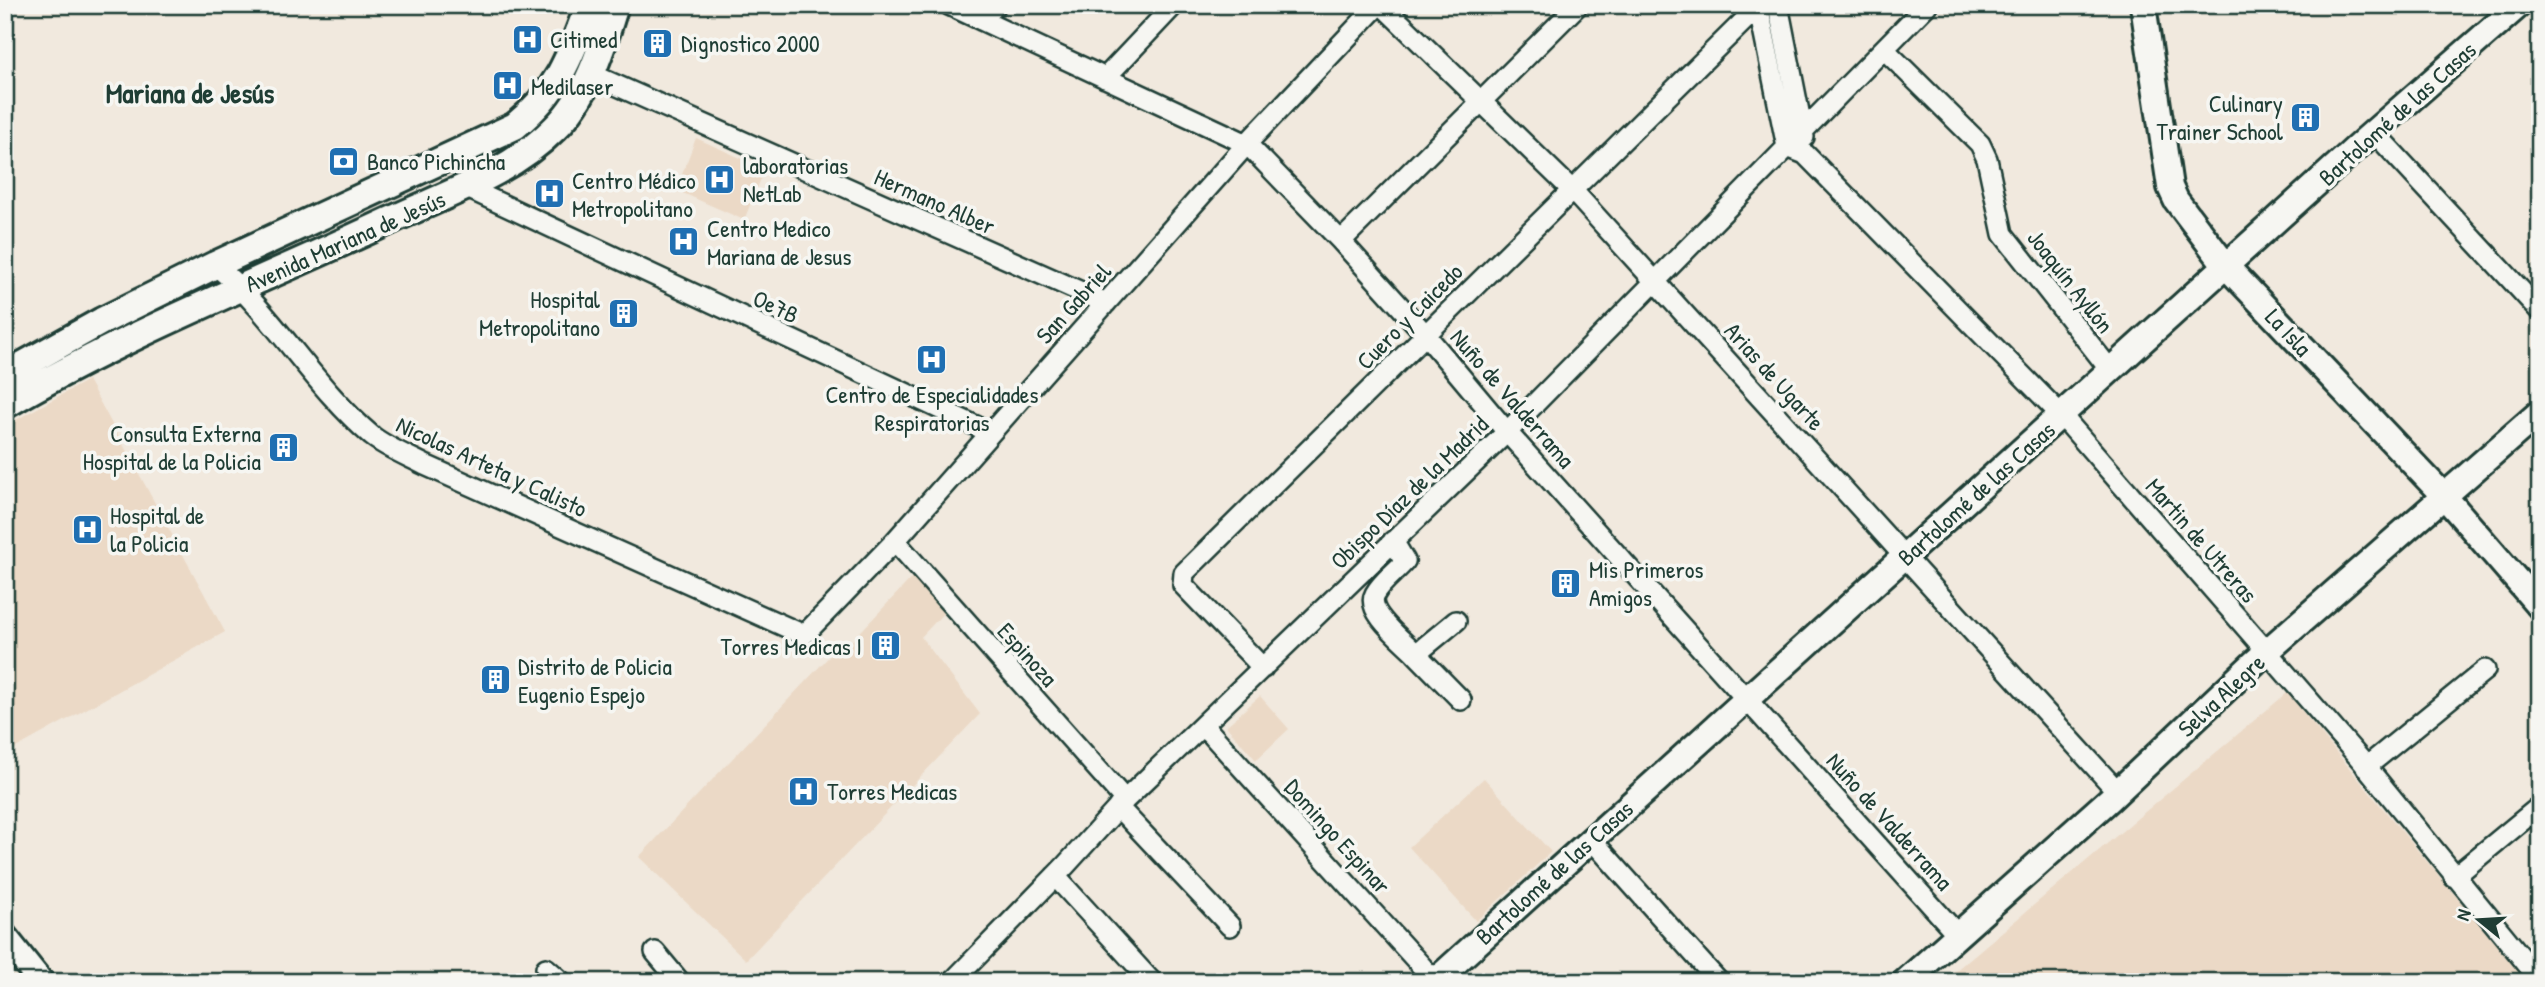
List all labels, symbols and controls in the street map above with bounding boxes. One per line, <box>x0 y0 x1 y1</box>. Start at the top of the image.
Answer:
hospital icon: Citimed <box>510 22 544 56</box>
place label: Citimed <box>550 23 617 55</box>
building icon: Dignostico 2000 <box>641 26 675 60</box>
place label: Dignostico 2000 <box>681 27 820 59</box>
street label: Bartolomé de las Casas <box>2311 34 2483 192</box>
hospital icon: Medilaser <box>491 69 525 103</box>
place label: Medilaser <box>531 70 613 102</box>
district label: Mariana de Jesús <box>106 74 274 112</box>
place label: Culinary Trainer School <box>2156 87 2284 147</box>
building icon: Culinary Trainer School <box>2289 100 2323 134</box>
bank icon: Banco Pichincha <box>327 144 361 178</box>
place label: Banco Pichincha <box>367 145 505 177</box>
place label: laboratorias NetLab <box>743 149 848 209</box>
street label: Hermano Alber <box>870 160 1000 242</box>
hospital icon: laboratorias NetLab <box>703 162 737 196</box>
place label: Centro Médico Metropolitano <box>572 164 696 224</box>
hospital icon: Centro Médico Metropolitano <box>532 177 566 211</box>
street label: Avenida Mariana de Jesús <box>240 182 450 300</box>
place label: Centro Medico Mariana de Jesus <box>707 212 851 272</box>
street label: Joaquín Ayllón <box>2020 223 2122 339</box>
hospital icon: Centro Medico Mariana de Jesus <box>667 225 701 259</box>
street label: San Gabriel <box>1028 255 1118 350</box>
street label: Cuero y Caicedo <box>1349 256 1469 376</box>
street label: Oe7B <box>748 282 804 330</box>
place label: Hospital Metropolitano <box>479 283 601 343</box>
building icon: Hospital Metropolitano <box>606 296 640 330</box>
street label: La Isla <box>2259 301 2319 363</box>
street label: Arias de Ugarte <box>1718 315 1832 437</box>
street label: Nuño de Valderrama <box>1444 322 1582 474</box>
hospital icon: Centro de Especialidades Respiratorias <box>915 343 949 377</box>
place label: Centro de Especialidades Respiratorias <box>825 378 1039 438</box>
street label: Nicolas Arteta y Calisto <box>392 408 593 524</box>
street label: Obispo Díaz de la Madrid <box>1323 408 1495 576</box>
street label: Bartolomé de las Casas <box>1890 414 2062 572</box>
place label: Consulta Externa Hospital de la Policia <box>83 417 261 477</box>
building icon: Consulta Externa Hospital de la Policia <box>267 430 301 464</box>
street label: Martin de Utreras <box>2139 471 2265 609</box>
place label: Hospital de la Policia <box>110 499 205 559</box>
hospital icon: Hospital de la Policia <box>70 512 104 546</box>
place label: Mis Primeros Amigos <box>1589 553 1704 613</box>
building icon: Mis Primeros Amigos <box>1549 566 1583 600</box>
street label: Espinoza <box>991 615 1065 693</box>
building icon: Torres Medicas I <box>868 629 902 663</box>
place label: Torres Medicas I <box>721 630 862 662</box>
street label: Selva Alegre <box>2170 646 2272 744</box>
place label: Distrito de Policia Eugenio Espejo <box>518 650 672 710</box>
building icon: Distrito de Policia Eugenio Espejo <box>478 663 512 697</box>
street label: Nuño de Valderrama <box>1820 745 1960 897</box>
street label: Domingo Espinar <box>1278 772 1398 900</box>
hospital icon: Torres Medicas <box>787 774 821 808</box>
place label: Torres Medicas <box>827 775 957 807</box>
street label: Bartolomé de las Casas <box>1468 793 1640 951</box>
north arrow <box>2444 886 2514 956</box>
text: N <box>2449 906 2477 924</box>

